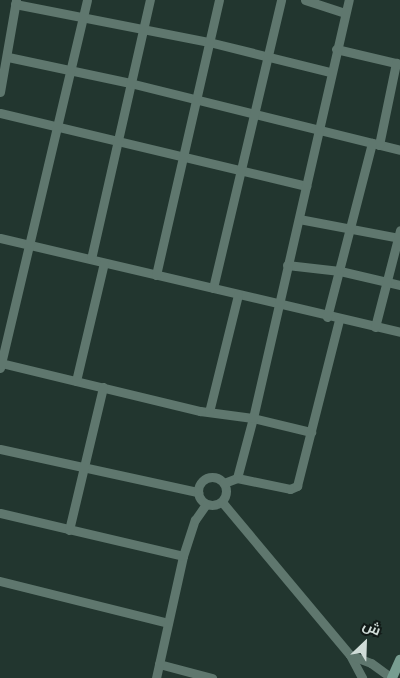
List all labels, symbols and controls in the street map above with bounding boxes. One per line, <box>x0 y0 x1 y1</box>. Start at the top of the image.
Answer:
text: ش <box>360 617 383 640</box>
north arrow <box>340 618 390 668</box>

